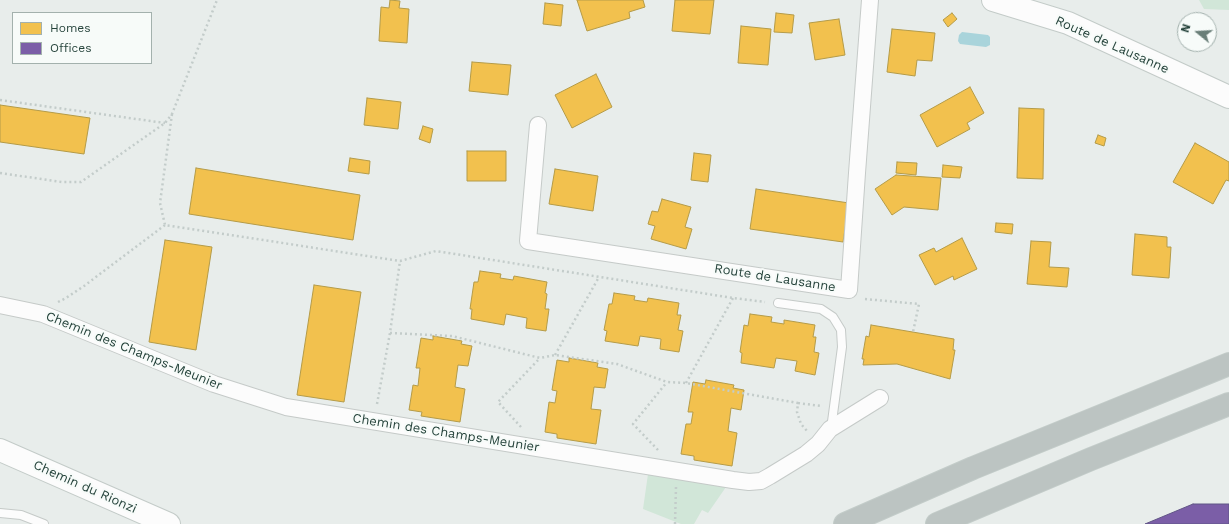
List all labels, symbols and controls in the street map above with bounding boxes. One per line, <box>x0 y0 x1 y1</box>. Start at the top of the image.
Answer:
legend <box>12 12 152 64</box>
north arrow <box>1177 12 1217 52</box>
street label: Route de Lausanne <box>1053 13 1171 77</box>
text: Homes <box>50 21 91 35</box>
text: N <box>1179 23 1194 34</box>
text: Offices <box>50 41 92 55</box>
street label: Route de Lausanne <box>713 261 837 295</box>
street label: Chemin des Champs-Meunier <box>44 308 224 394</box>
street label: Chemin des Champs-Meunier <box>351 411 541 455</box>
street label: Chemin du Rionzi <box>31 457 139 517</box>

